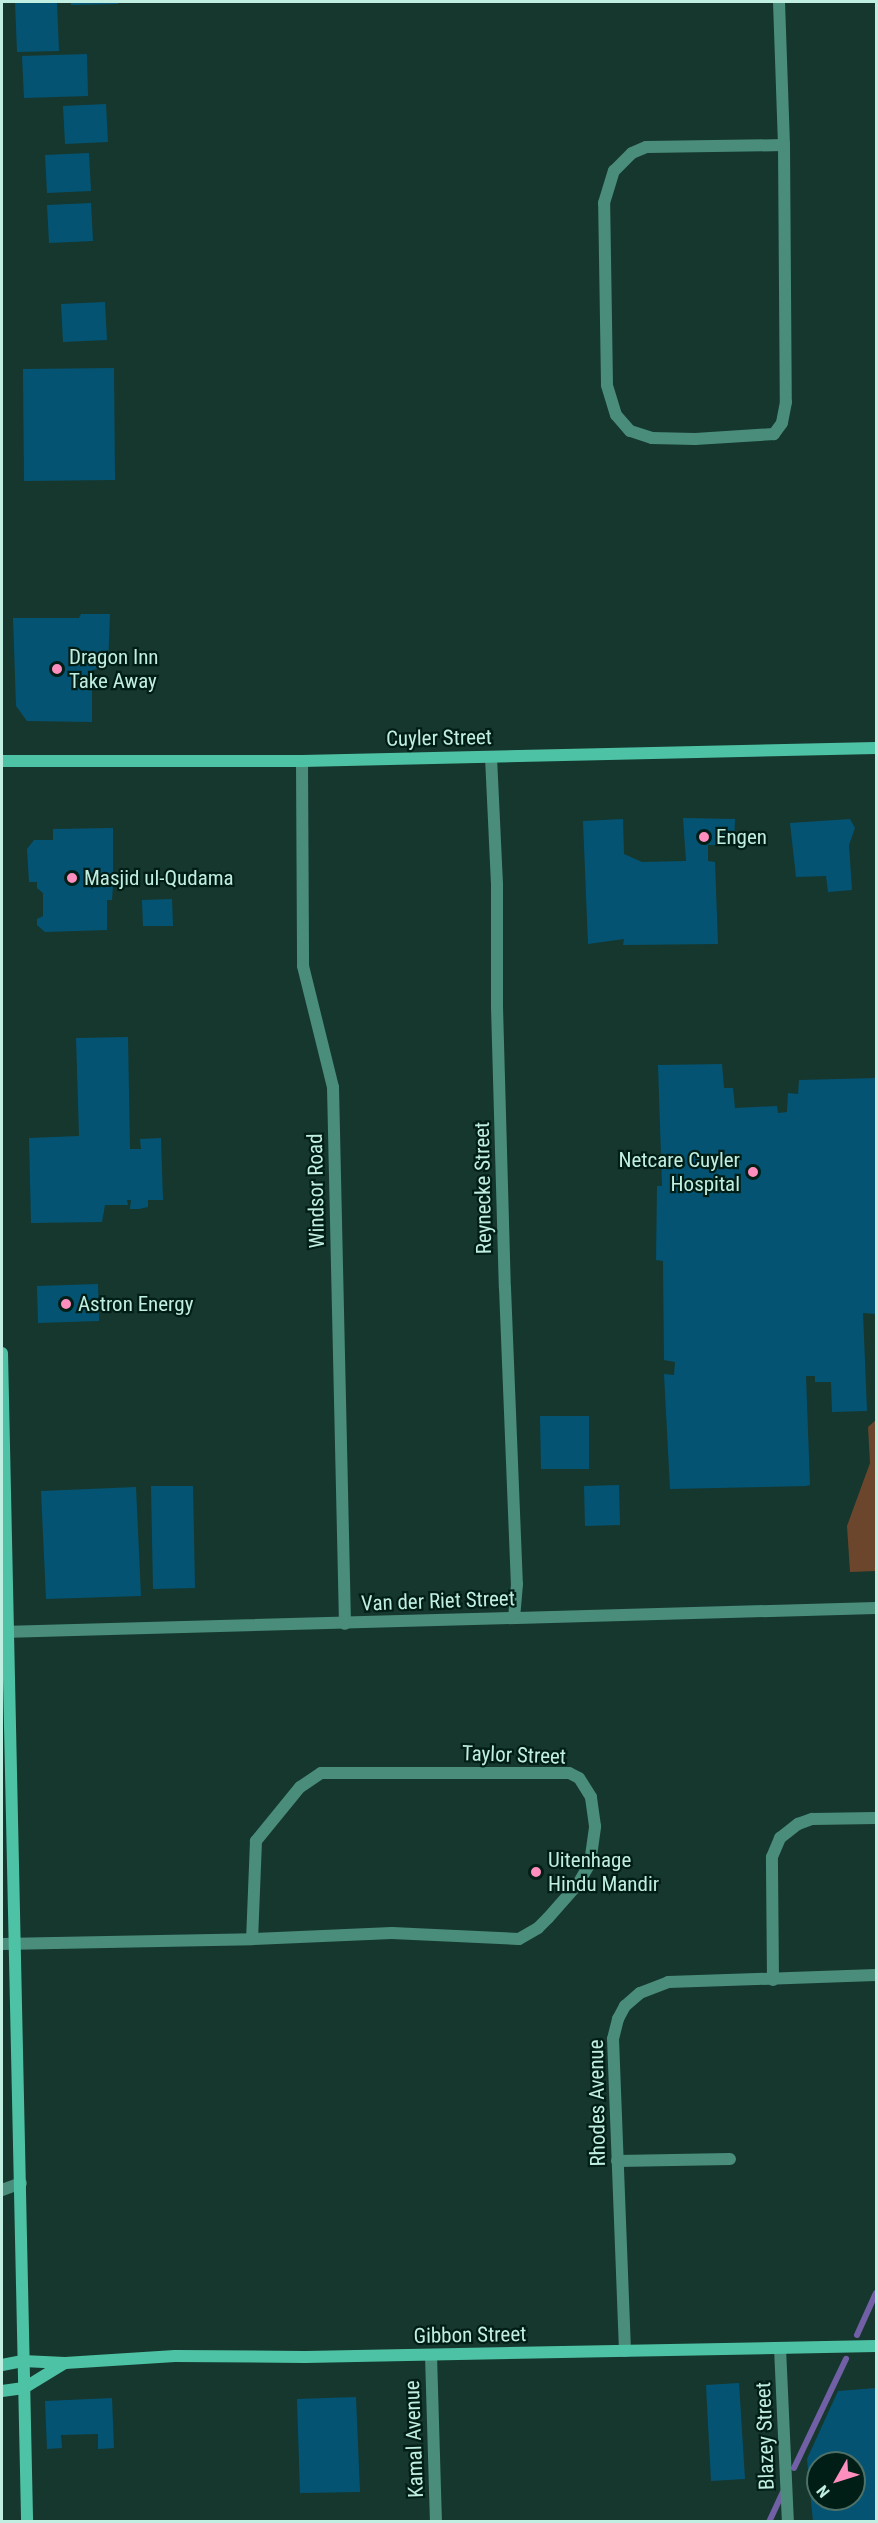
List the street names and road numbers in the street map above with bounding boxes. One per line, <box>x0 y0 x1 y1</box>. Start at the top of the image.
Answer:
street label: Cuyler Street <box>386 724 492 752</box>
street label: Reynecke Street <box>469 1122 497 1254</box>
street label: Windsor Road <box>302 1133 330 1249</box>
street label: Van der Riet Street <box>361 1586 515 1616</box>
street label: Taylor Street <box>461 1741 567 1769</box>
street label: Rhodes Avenue <box>583 2039 611 2167</box>
street label: Gibbon Street <box>413 2321 527 2349</box>
street label: Kamal Avenue <box>399 2380 429 2498</box>
street label: Blazey Street <box>751 2382 779 2490</box>

